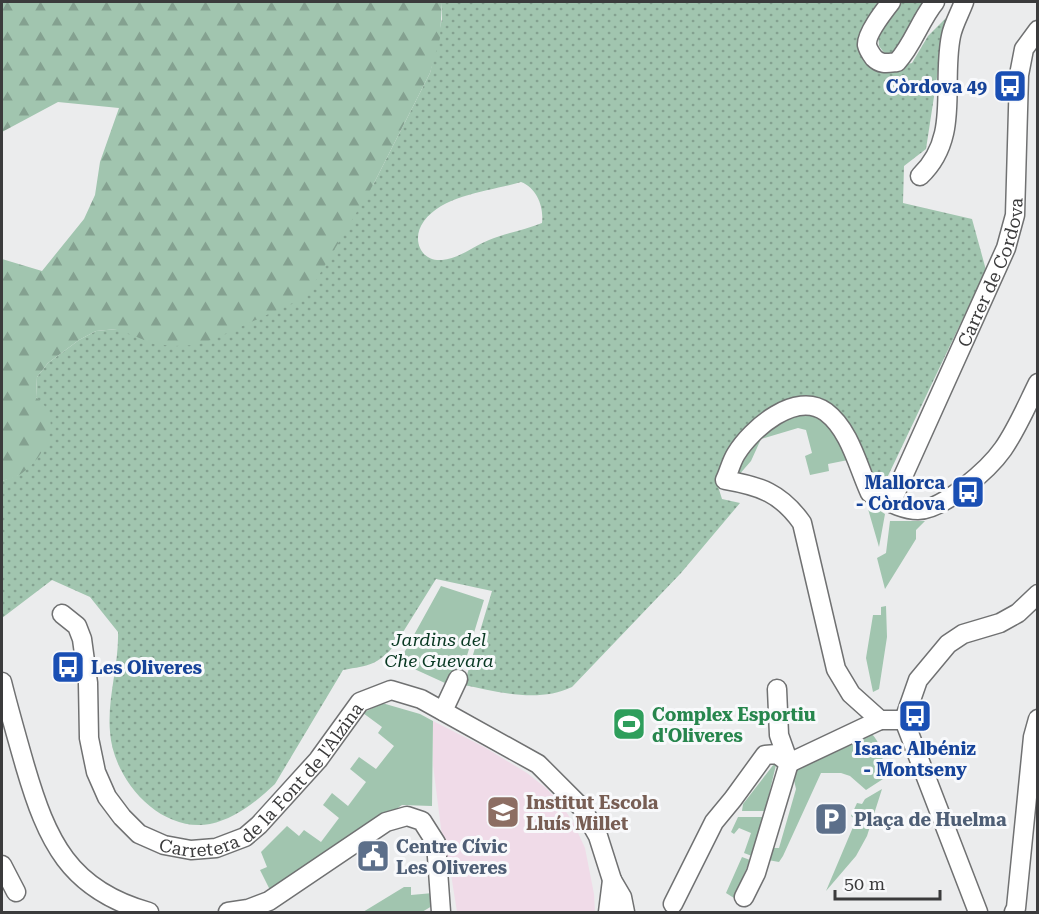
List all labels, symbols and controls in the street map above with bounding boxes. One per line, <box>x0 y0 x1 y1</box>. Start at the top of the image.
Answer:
bus stop icon: Còrdova 49 <box>992 68 1028 104</box>
place label: Còrdova 49 <box>886 76 987 97</box>
street label: Carrer de Cordova <box>952 197 1026 350</box>
place label: Mallorca - Còrdova <box>855 472 945 514</box>
bus stop icon: Mallorca - Còrdova <box>950 474 986 510</box>
park label: Jardins del Che Guevara <box>384 629 494 671</box>
bus stop icon: Les Oliveres <box>50 649 86 685</box>
place label: Les Oliveres <box>91 657 202 678</box>
street label: Carretera de la Font de l'Alzina <box>158 698 367 861</box>
bus stop icon: Isaac Albéniz - Montseny <box>897 698 933 734</box>
place label: Complex Esportiu d'Oliveres <box>652 704 816 746</box>
sports icon: Complex Esportiu d'Oliveres <box>611 706 647 742</box>
place label: Isaac Albéniz - Montseny <box>854 738 976 780</box>
place label: Institut Escola Lluís Millet <box>526 792 659 834</box>
school or university icon: Institut Escola Lluís Millet <box>485 794 521 830</box>
parking icon: Plaça de Huelma <box>813 801 849 837</box>
place label: Plaça de Huelma <box>854 809 1007 830</box>
place label: Centre Cívic Les Oliveres <box>396 836 508 878</box>
public building icon: Centre Cívic Les Oliveres <box>355 838 391 874</box>
scale bar <box>835 863 940 901</box>
text: 50 m <box>844 873 885 894</box>

